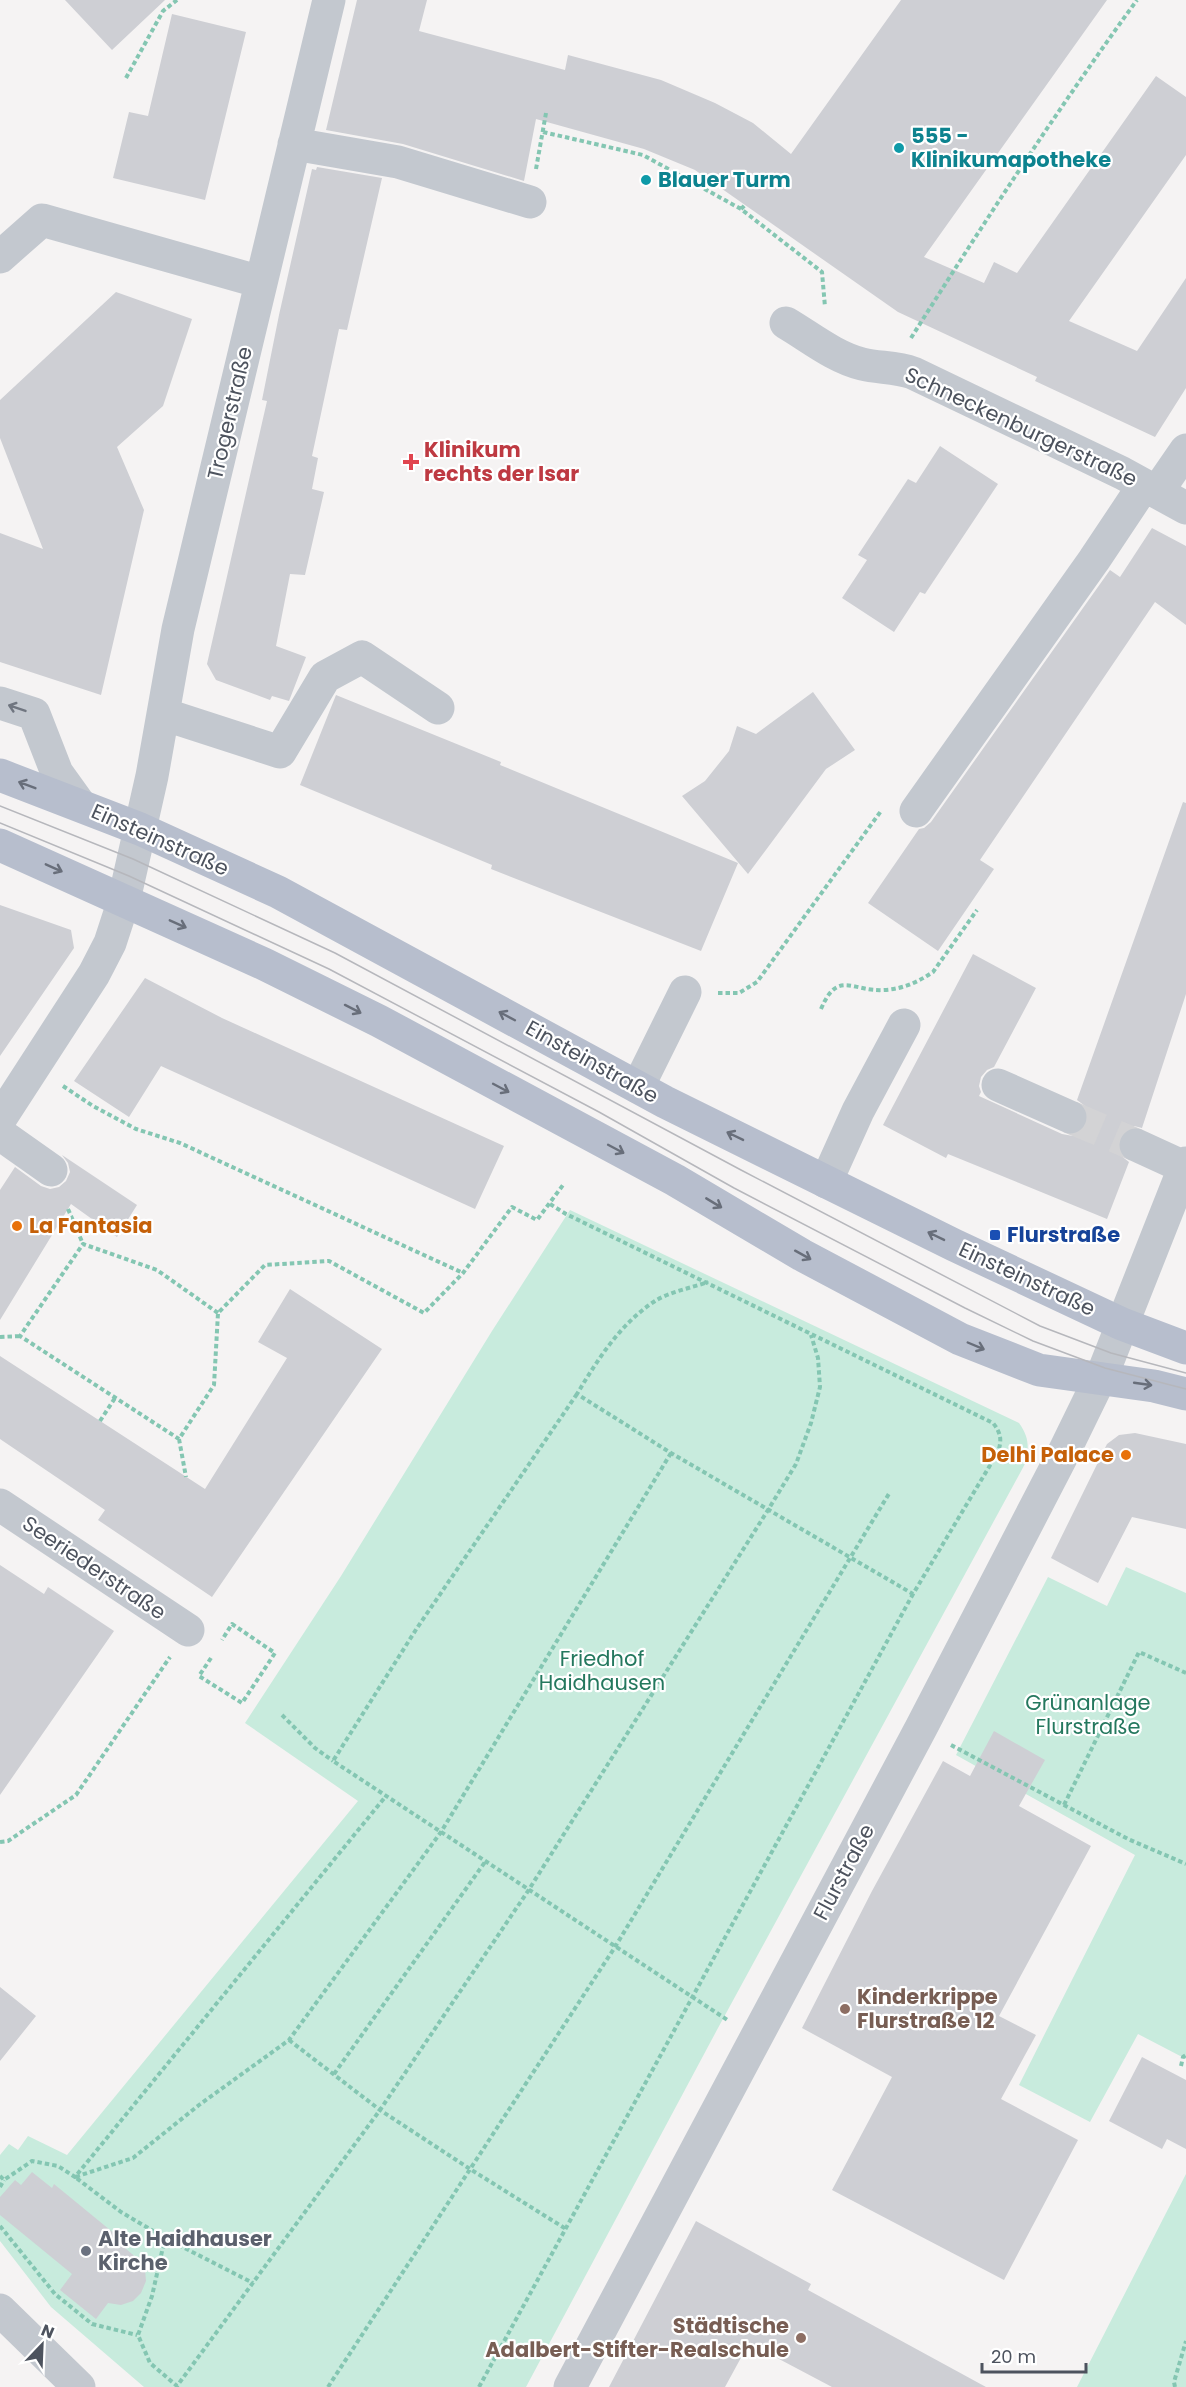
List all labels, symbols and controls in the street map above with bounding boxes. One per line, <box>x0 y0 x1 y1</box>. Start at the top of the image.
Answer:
place label: 555 - Klinikumapotheke <box>911 121 1111 174</box>
marker: 555 - Klinikumapotheke <box>892 141 906 155</box>
place label: Blauer Turm <box>658 165 791 194</box>
marker: Blauer Turm <box>639 173 653 187</box>
street label: Trogerstraße <box>200 344 259 482</box>
street label: Schneckenburgerstraße <box>900 360 1142 493</box>
place label: Klinikum rechts der Isar <box>424 435 579 488</box>
marker: Klinikum rechts der Isar <box>402 453 420 471</box>
one-way arrow <box>8 702 27 713</box>
one-way arrow <box>18 779 37 790</box>
street label: Einsteinstraße <box>87 796 234 883</box>
one-way arrow <box>44 862 62 874</box>
one-way arrow <box>168 919 186 931</box>
one-way arrow <box>344 1003 362 1015</box>
one-way arrow <box>499 1010 516 1022</box>
street label: Einsteinstraße <box>521 1013 664 1110</box>
one-way arrow <box>492 1082 509 1094</box>
one-way arrow <box>726 1130 744 1142</box>
one-way arrow <box>607 1143 625 1155</box>
one-way arrow <box>705 1197 722 1209</box>
place label: La Fantasia <box>29 1211 153 1240</box>
marker: La Fantasia <box>10 1219 24 1233</box>
place label: Flurstraße <box>1007 1220 1120 1249</box>
marker: Flurstraße <box>988 1228 1002 1242</box>
one-way arrow <box>928 1230 946 1242</box>
street label: Einsteinstraße <box>954 1234 1100 1323</box>
one-way arrow <box>795 1250 812 1262</box>
one-way arrow <box>967 1340 985 1352</box>
one-way arrow <box>1133 1379 1153 1390</box>
place label: Delhi Palace <box>981 1440 1114 1469</box>
marker: Delhi Palace <box>1119 1448 1133 1462</box>
street label: Seeriederstraße <box>17 1509 172 1626</box>
park label: Friedhof Haidhausen <box>539 1644 665 1697</box>
park label: Grünanlage Flurstraße <box>1025 1688 1151 1741</box>
street label: Flurstraße <box>806 1819 881 1925</box>
place label: Kinderkrippe Flurstraße 12 <box>857 1982 998 2035</box>
marker: Kinderkrippe Flurstraße 12 <box>838 2002 852 2016</box>
place label: Alte Haidhauser Kirche <box>98 2224 272 2277</box>
marker: Alte Haidhauser Kirche <box>79 2244 93 2258</box>
place label: Städtische Adalbert-Stifter-Realschule <box>485 2311 789 2364</box>
north arrow <box>12 2315 72 2375</box>
text: N <box>38 2319 58 2345</box>
marker: Städtische Adalbert-Stifter-Realschule <box>794 2331 808 2345</box>
scale bar <box>982 2336 1086 2374</box>
text: 20 m <box>991 2344 1036 2369</box>

